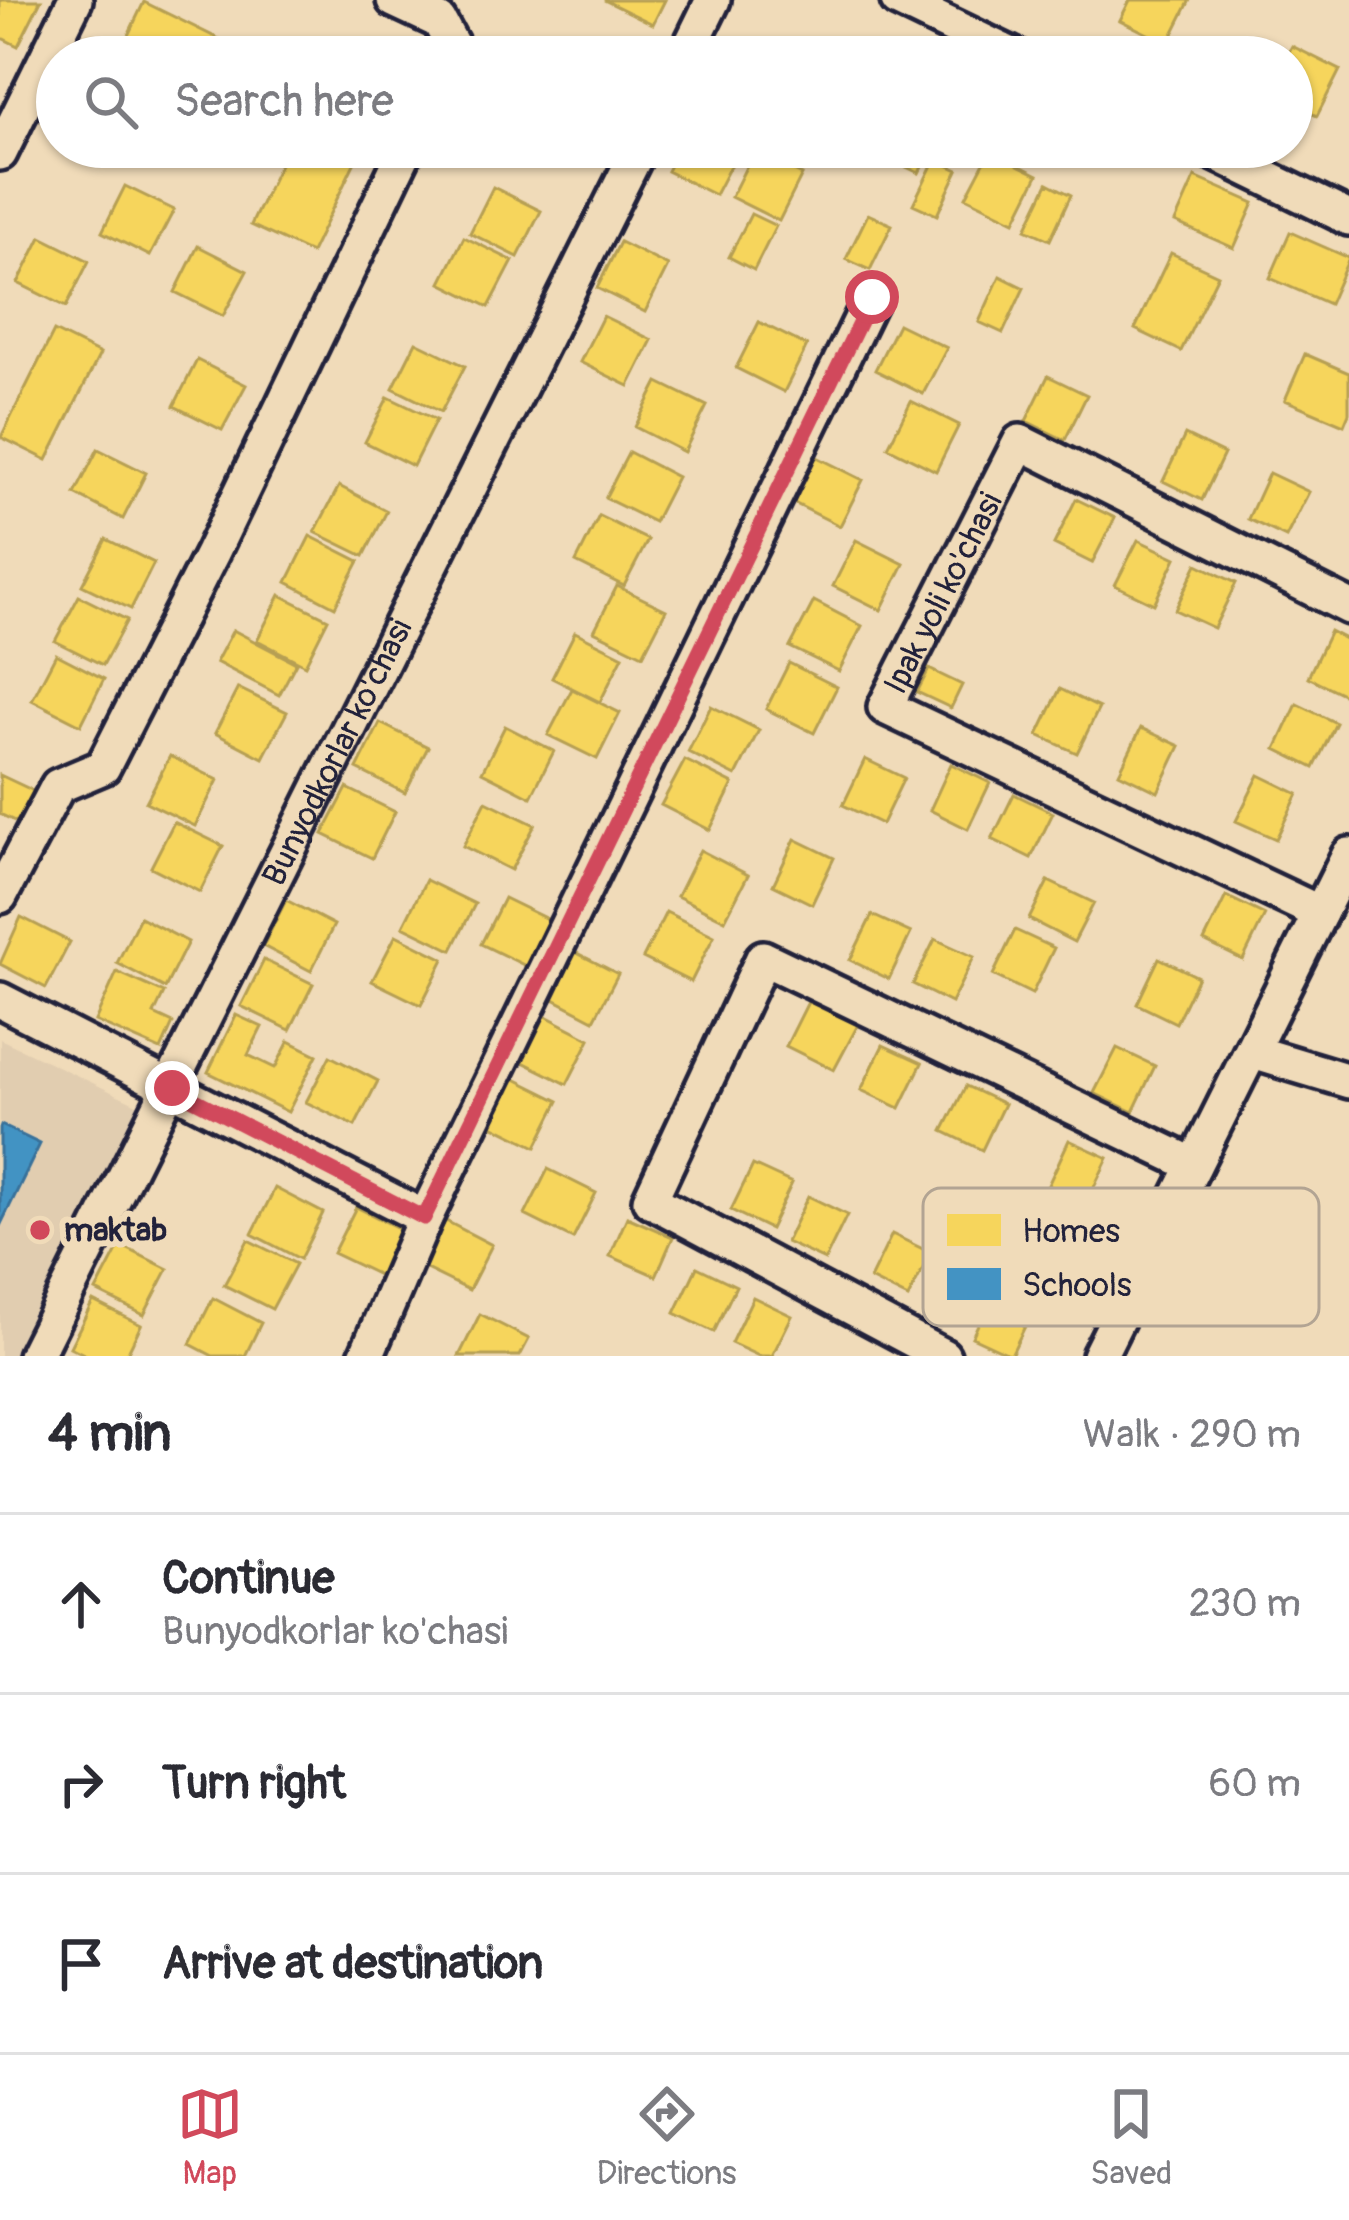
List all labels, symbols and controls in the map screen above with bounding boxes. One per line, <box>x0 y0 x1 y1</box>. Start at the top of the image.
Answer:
search box <box>36 36 1313 168</box>
icon: search <box>78 69 144 135</box>
text: Search here <box>174 74 394 130</box>
route start <box>845 270 899 324</box>
street label: Ipak yoli ko'chasi <box>875 486 1011 701</box>
street label: Bunyodkorlar ko'chasi <box>253 612 421 893</box>
route end <box>145 1061 199 1115</box>
legend <box>923 1188 1319 1326</box>
place label: maktab <box>64 1210 167 1251</box>
text: Homes <box>1022 1211 1120 1252</box>
marker: maktab <box>27 1217 53 1243</box>
text: Schools <box>1022 1265 1132 1306</box>
text: 4 min <box>48 1402 171 1466</box>
text: Walk · 290 m <box>1083 1410 1301 1459</box>
text: Continue <box>162 1551 335 1607</box>
icon: ahead <box>48 1571 114 1637</box>
text: 230 m <box>1189 1579 1301 1628</box>
text: Bunyodkorlar ko'chasi <box>162 1607 508 1656</box>
icon: right <box>48 1751 114 1817</box>
text: Turn right <box>162 1756 346 1812</box>
text: 60 m <box>1209 1759 1301 1808</box>
icon: arrive <box>48 1931 114 1997</box>
text: Arrive at destination <box>162 1936 543 1992</box>
tab: Map <box>177 2081 243 2194</box>
tab: Directions <box>597 2081 737 2194</box>
tab: Saved <box>1090 2081 1172 2194</box>

